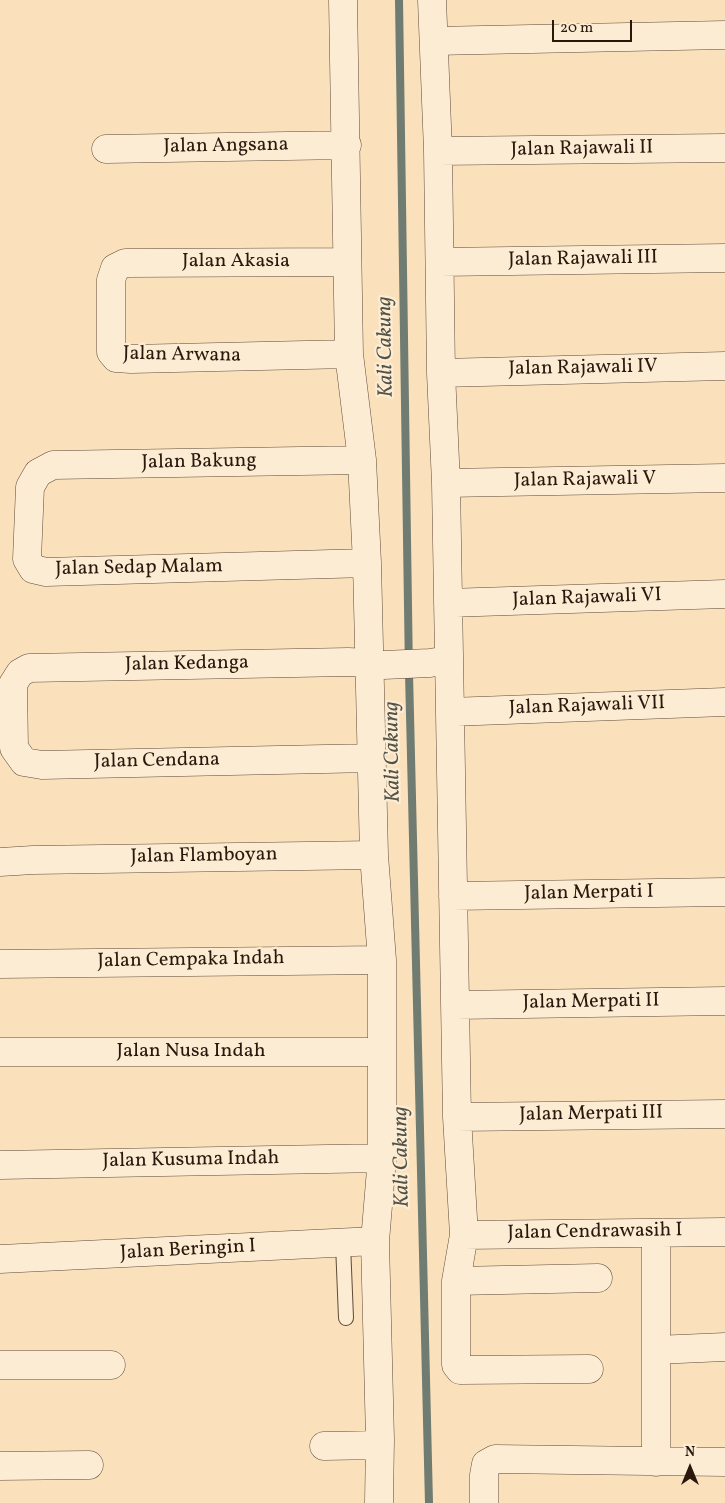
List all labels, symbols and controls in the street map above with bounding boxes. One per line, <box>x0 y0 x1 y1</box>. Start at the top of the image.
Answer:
scale bar <box>555 10 635 42</box>
text: 20 m <box>560 18 593 39</box>
street label: Jalan Angsana <box>163 134 289 160</box>
street label: Jalan Rajawali II <box>510 137 654 163</box>
street label: Jalan Rajawali III <box>508 247 658 273</box>
street label: Jalan Akasia <box>182 250 290 274</box>
water label: Kali Cakung <box>374 296 400 398</box>
street label: Jalan Arwana <box>123 343 241 369</box>
street label: Jalan Rajawali IV <box>508 356 658 382</box>
street label: Jalan Bakung <box>141 450 257 476</box>
street label: Jalan Rajawali V <box>514 468 656 494</box>
street label: Jalan Sedap Malam <box>55 556 223 582</box>
street label: Jalan Rajawali VI <box>512 584 662 614</box>
street label: Jalan Kedanga <box>125 652 249 678</box>
street label: Jalan Rajawali VII <box>508 692 666 722</box>
water label: Kali Cakung <box>381 701 407 803</box>
street label: Jalan Cendana <box>94 749 220 775</box>
street label: Jalan Flamboyan <box>130 844 278 870</box>
street label: Jalan Merpati I <box>524 881 654 907</box>
street label: Jalan Cempaka Indah <box>97 947 285 975</box>
street label: Jalan Merpati II <box>522 990 660 1016</box>
street label: Jalan Nusa Indah <box>116 1040 266 1064</box>
street label: Jalan Merpati III <box>519 1102 663 1128</box>
water label: Kali Cakung <box>390 1106 416 1208</box>
street label: Jalan Kusuma Indah <box>102 1147 280 1175</box>
street label: Jalan Cendrawasih I <box>507 1219 683 1247</box>
street label: Jalan Beringin I <box>119 1235 257 1267</box>
north arrow <box>665 1443 715 1493</box>
text: N <box>685 1443 695 1462</box>

